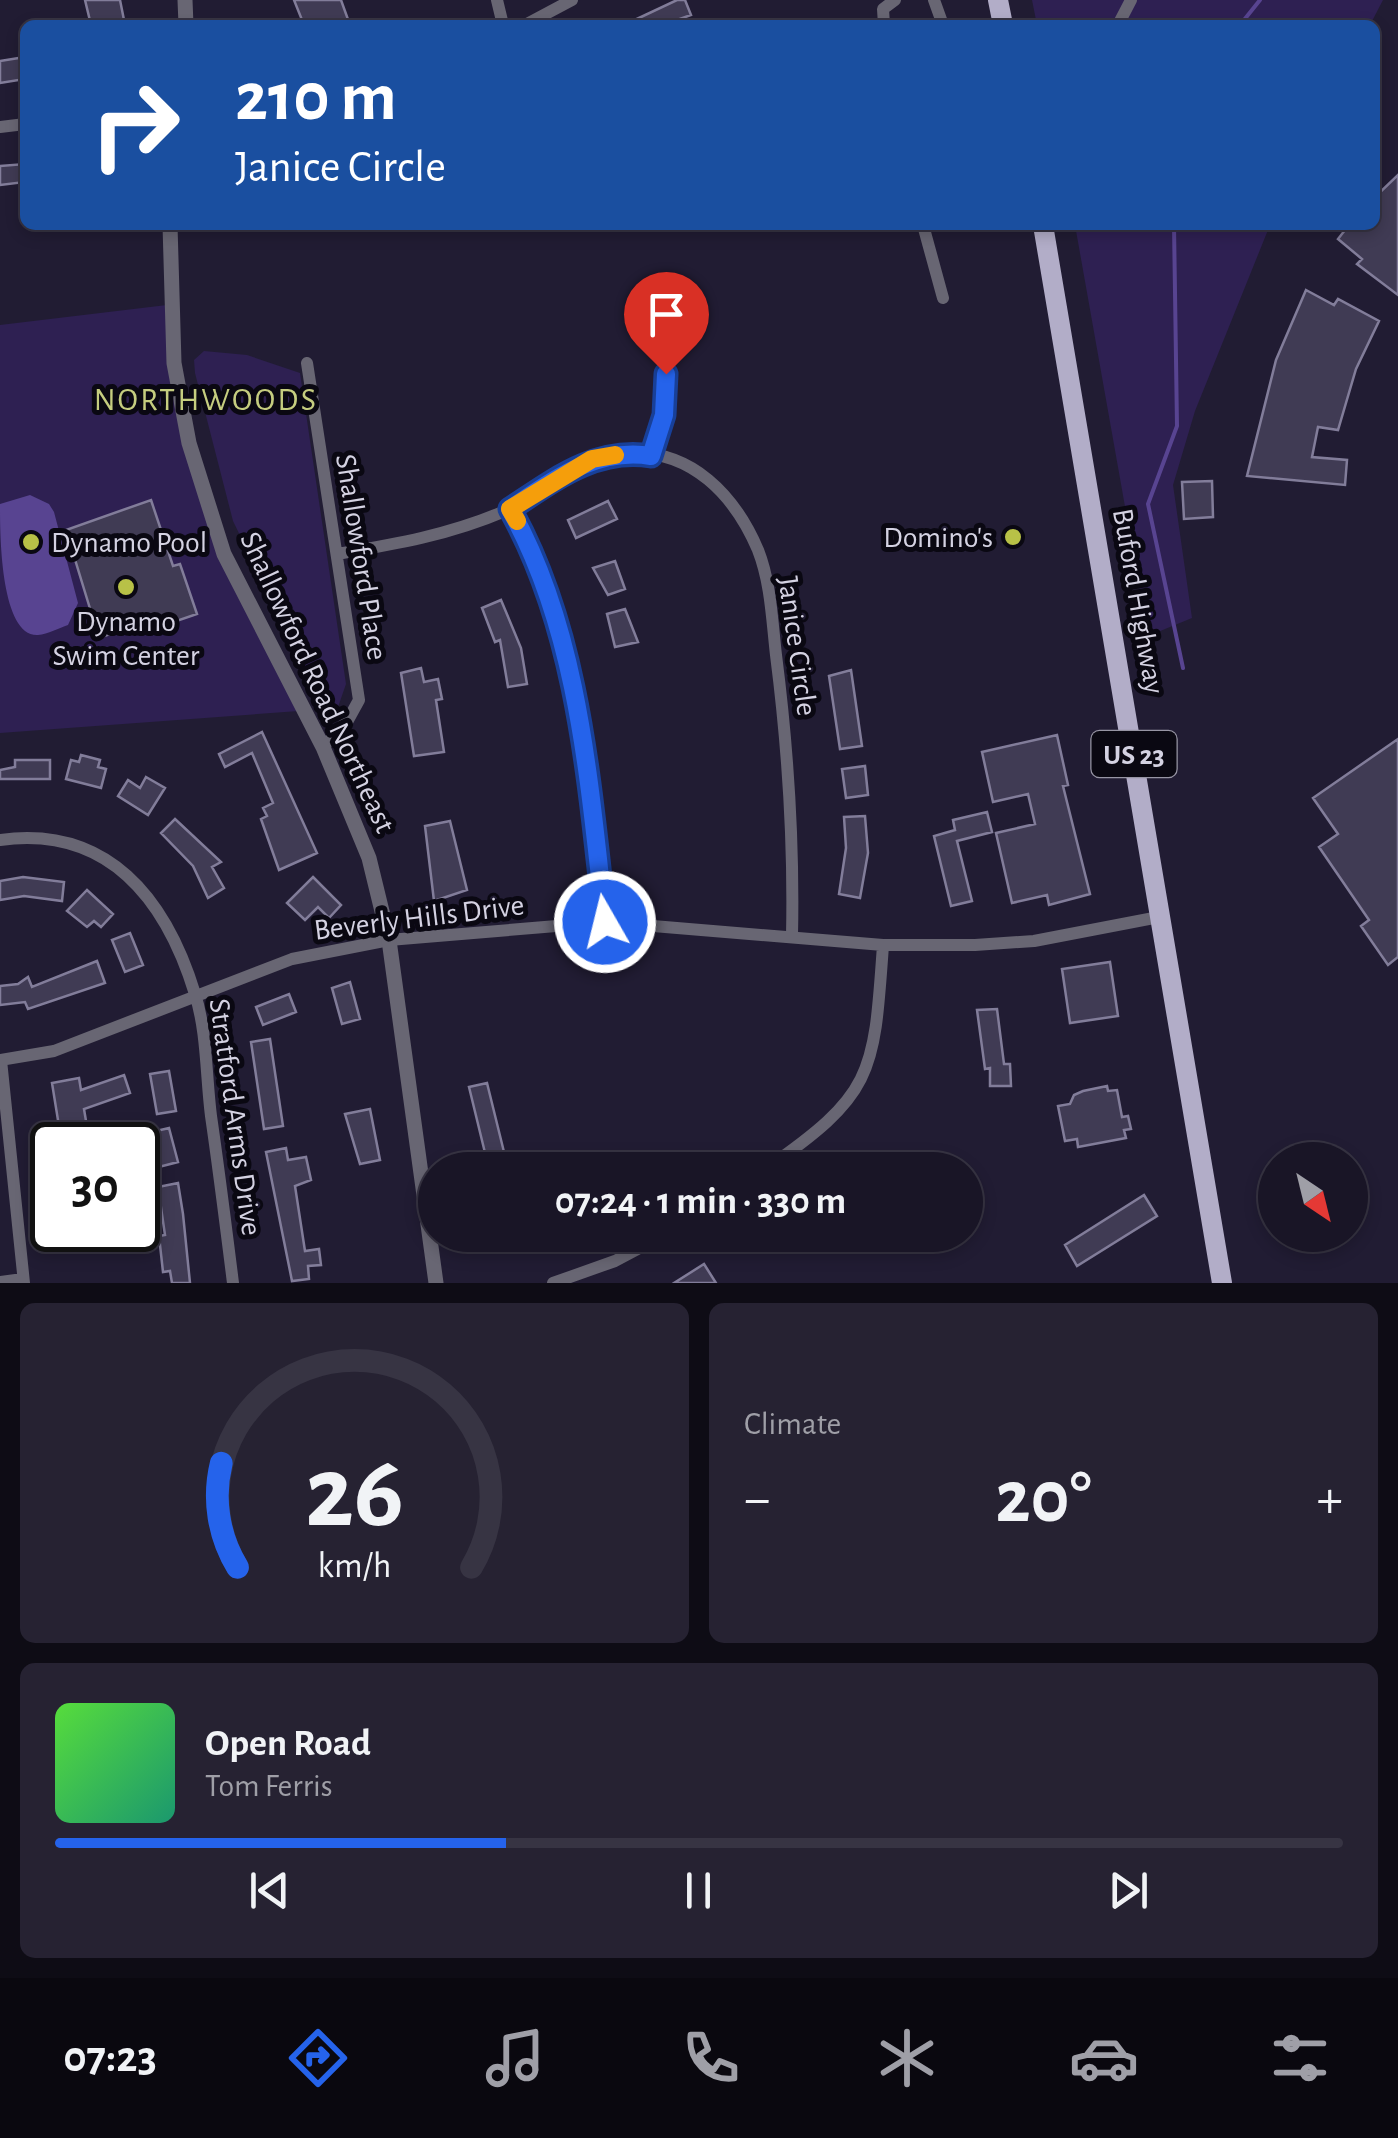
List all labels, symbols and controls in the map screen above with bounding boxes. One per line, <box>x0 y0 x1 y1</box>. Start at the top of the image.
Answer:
icon: right <box>70 60 200 190</box>
text: 210 m <box>235 63 397 133</box>
text: Janice Circle <box>235 145 446 190</box>
pin <box>624 272 709 375</box>
icon: arrive <box>639 287 694 342</box>
district label: NORTHWOODS <box>94 384 318 416</box>
street label: Shallowford Place <box>330 452 392 662</box>
street label: Buford Highway <box>1107 506 1169 696</box>
place label: Domino's <box>883 523 993 553</box>
marker: Domino's <box>1002 526 1024 548</box>
street label: Shallowford Road Northeast <box>234 527 400 838</box>
place label: Dynamo Pool <box>51 528 207 558</box>
marker: Dynamo Pool <box>20 531 42 553</box>
street label: Janice Circle <box>772 574 822 718</box>
marker: Dynamo Swim Center <box>115 576 137 598</box>
place label: Dynamo Swim Center <box>53 607 200 671</box>
road number: US 23 <box>1092 731 1176 777</box>
position arrow <box>553 870 657 974</box>
street label: Beverly Hills Drive <box>312 890 526 946</box>
street label: Stratford Arms Drive <box>204 997 266 1238</box>
speed limit sign: 30 <box>30 1122 160 1252</box>
north arrow <box>1258 1142 1368 1252</box>
map controls <box>1258 1142 1368 1252</box>
text: 07:24 · 1 min · 330 m <box>555 1183 846 1221</box>
text: Climate <box>744 1408 841 1440</box>
text: 26 <box>305 1442 404 1546</box>
text: 20° <box>995 1461 1092 1536</box>
text: − <box>744 1472 770 1527</box>
text: + <box>1317 1472 1343 1527</box>
text: km/h <box>318 1548 391 1584</box>
text: Open Road <box>205 1725 371 1763</box>
text: Tom Ferris <box>205 1770 333 1802</box>
icon: previous <box>242 1863 297 1918</box>
icon: pause <box>671 1863 726 1918</box>
icon: next <box>1101 1863 1156 1918</box>
icon: directions <box>283 2023 353 2093</box>
icon: music <box>480 2023 550 2093</box>
icon: phone <box>676 2023 746 2093</box>
icon: climate <box>872 2023 942 2093</box>
icon: car <box>1069 2023 1139 2093</box>
icon: filters <box>1265 2023 1335 2093</box>
text: 07:23 <box>63 2035 157 2080</box>

